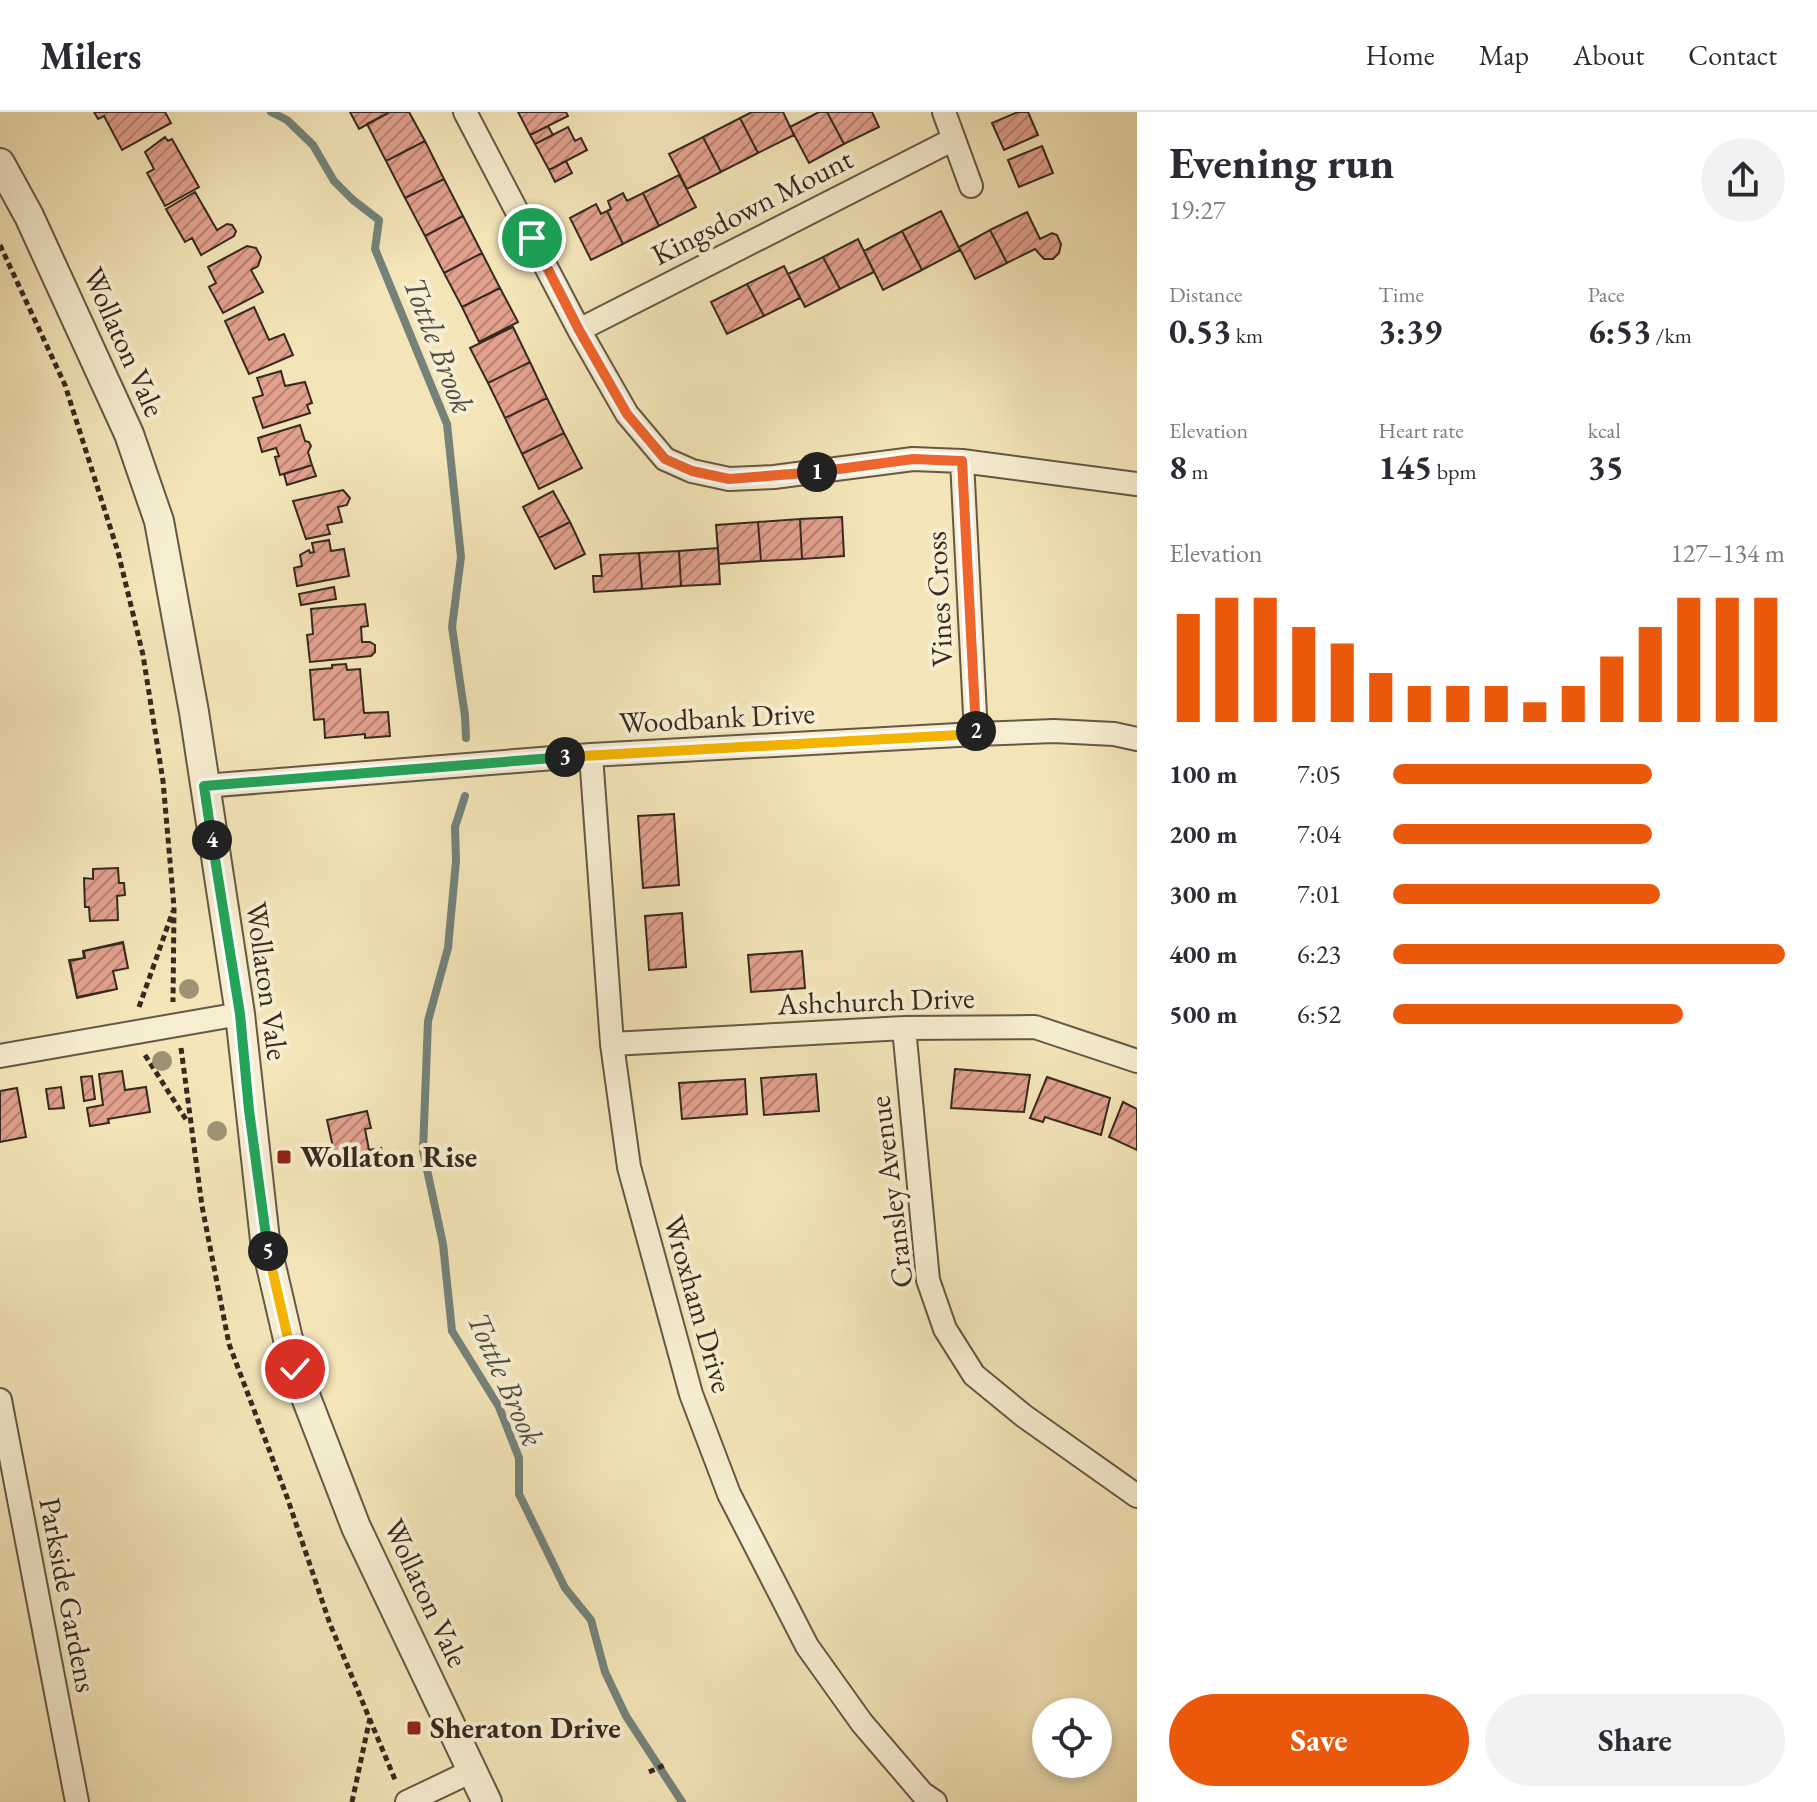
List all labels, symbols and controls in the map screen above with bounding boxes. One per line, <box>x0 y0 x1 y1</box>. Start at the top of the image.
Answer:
text: Milers <box>40 31 142 80</box>
text: Home <box>1365 37 1435 73</box>
text: Map <box>1479 37 1529 73</box>
text: About <box>1573 37 1644 73</box>
text: Contact <box>1688 37 1777 73</box>
text: Evening run <box>1169 134 1394 191</box>
button: share <box>1701 138 1785 222</box>
street label: Kingsdown Mount <box>645 139 859 274</box>
text: 19:27 <box>1169 193 1225 227</box>
pin <box>498 204 566 272</box>
icon: arrive <box>510 216 554 260</box>
street label: Wollaton Vale <box>74 261 175 423</box>
water label: Tottle Brook <box>394 271 484 420</box>
text: Distance <box>1169 280 1242 309</box>
text: Time <box>1378 280 1424 309</box>
text: Pace <box>1588 280 1625 309</box>
text: 0.53 <box>1169 309 1231 353</box>
text: 3:39 <box>1378 309 1442 353</box>
text: 6:53 <box>1588 309 1651 353</box>
text: km <box>1231 321 1263 350</box>
text: /km <box>1651 321 1692 350</box>
text: Elevation <box>1169 416 1248 445</box>
text: Heart rate <box>1378 416 1464 445</box>
text: kcal <box>1588 416 1621 445</box>
text: 8 <box>1169 445 1187 489</box>
text: 145 <box>1378 445 1432 489</box>
text: 35 <box>1588 445 1624 489</box>
pin: 1 <box>797 452 837 492</box>
text: 1 <box>811 457 823 486</box>
text: m <box>1187 457 1209 486</box>
text: bpm <box>1432 457 1477 486</box>
street label: Vines Cross <box>915 530 962 668</box>
text: Elevation <box>1169 536 1263 570</box>
text: 127–134 m <box>1670 536 1785 570</box>
street label: Woodbank Drive <box>618 693 816 742</box>
pin: 2 <box>956 711 996 751</box>
text: 2 <box>970 716 982 745</box>
pin: 3 <box>545 737 585 777</box>
text: 3 <box>559 742 571 771</box>
text: 100 m <box>1169 757 1237 791</box>
text: 7:05 <box>1297 757 1341 791</box>
text: 200 m <box>1169 817 1237 851</box>
text: 7:04 <box>1297 817 1341 851</box>
pin: 4 <box>192 820 232 860</box>
text: 4 <box>206 825 218 854</box>
text: 300 m <box>1169 877 1237 911</box>
text: 7:01 <box>1297 877 1341 911</box>
street label: Wollaton Vale <box>237 899 298 1063</box>
text: 400 m <box>1169 937 1237 971</box>
text: 6:23 <box>1297 937 1341 971</box>
street label: Ashchurch Drive <box>776 978 975 1023</box>
text: 500 m <box>1169 997 1237 1031</box>
text: 6:52 <box>1297 997 1341 1031</box>
street label: Cransley Avenue <box>859 1094 922 1290</box>
place label: Wollaton Rise <box>300 1137 477 1176</box>
marker: Wollaton Rise <box>275 1148 293 1166</box>
street label: Wroxham Drive <box>655 1211 742 1397</box>
pin: 5 <box>248 1231 288 1271</box>
text: 5 <box>262 1236 274 1265</box>
water label: Tottle Brook <box>458 1305 554 1453</box>
pin <box>261 1335 329 1403</box>
icon: check <box>273 1347 317 1391</box>
street label: Parkside Gardens <box>31 1494 106 1695</box>
street label: Wollaton Vale <box>375 1512 478 1673</box>
button: Save <box>1169 1694 1469 1786</box>
button: Share <box>1485 1694 1785 1786</box>
map controls <box>1032 1698 1112 1778</box>
button: locate <box>1032 1698 1112 1778</box>
place label: Sheraton Drive <box>430 1708 621 1747</box>
marker: Sheraton Drive <box>405 1719 423 1737</box>

